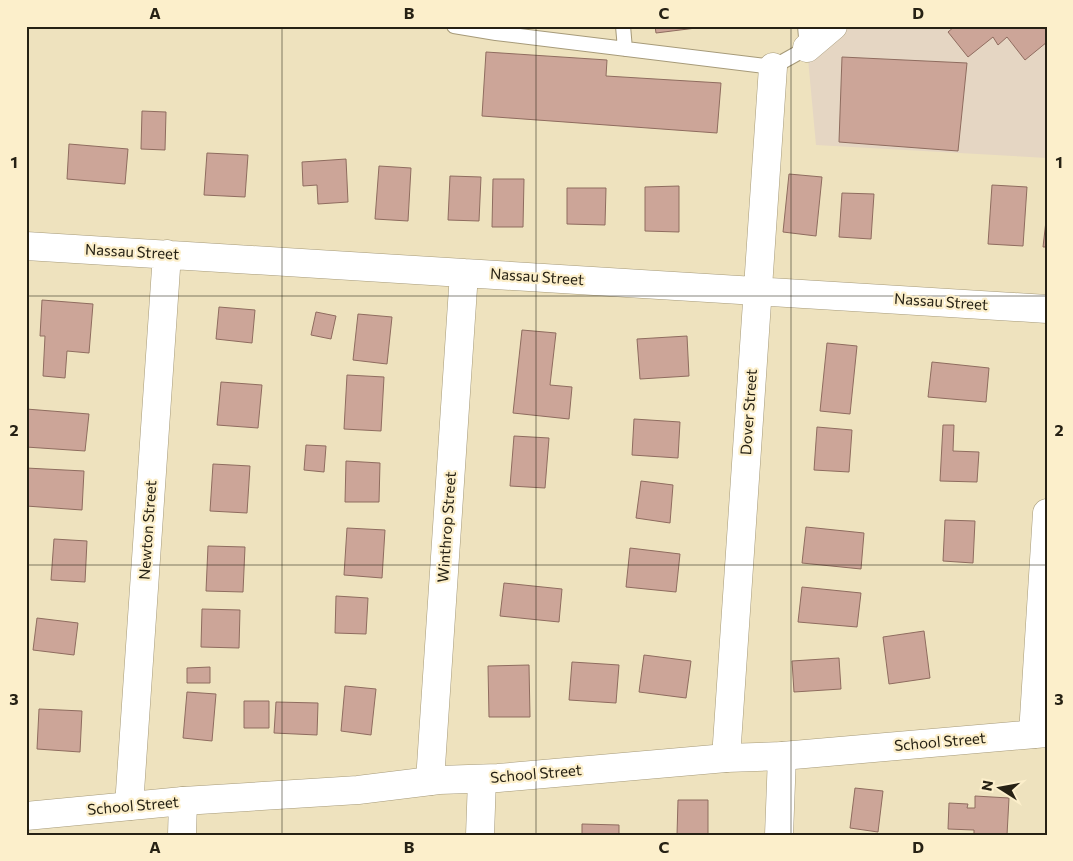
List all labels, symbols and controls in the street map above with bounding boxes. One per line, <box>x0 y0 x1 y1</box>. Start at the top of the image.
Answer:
text: A <box>149 3 161 22</box>
text: B <box>404 3 415 22</box>
text: C <box>659 3 670 22</box>
text: D <box>912 3 924 22</box>
text: 1 <box>10 152 18 171</box>
text: 1 <box>1055 152 1063 171</box>
street label: Nassau Street <box>85 240 180 262</box>
street label: Nassau Street <box>489 264 585 288</box>
street label: Nassau Street <box>893 289 989 313</box>
street label: Dover Street <box>736 368 760 456</box>
text: 2 <box>9 420 19 439</box>
text: 2 <box>1054 420 1064 439</box>
street label: Winthrop Street <box>433 471 459 583</box>
street label: Newton Street <box>135 479 159 580</box>
text: 3 <box>9 689 19 708</box>
text: 3 <box>1054 689 1064 708</box>
street label: School Street <box>893 728 986 754</box>
street label: School Street <box>489 760 582 786</box>
north arrow <box>976 764 1026 814</box>
text: N <box>977 779 996 792</box>
street label: School Street <box>86 792 179 818</box>
text: A <box>149 837 161 856</box>
text: B <box>404 837 415 856</box>
text: C <box>659 837 670 856</box>
text: D <box>912 837 924 856</box>

